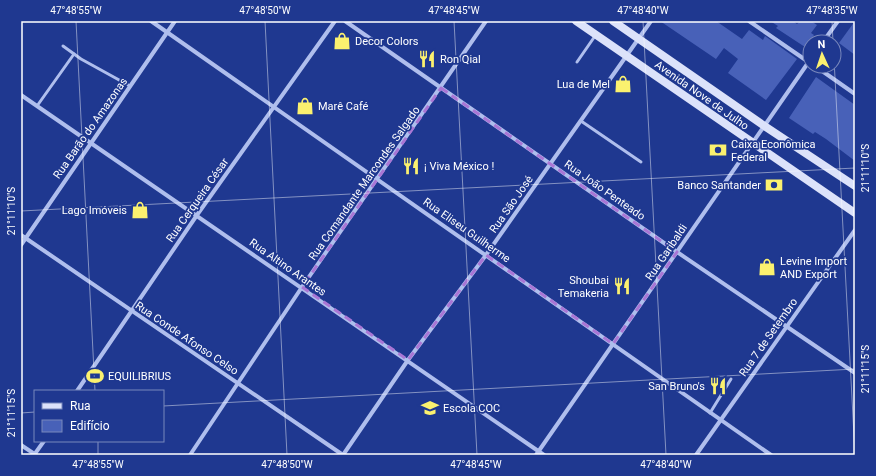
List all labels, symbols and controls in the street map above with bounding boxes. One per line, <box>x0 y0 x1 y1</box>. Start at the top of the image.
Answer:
text: 47°48'55"W <box>50 5 102 16</box>
text: 47°48'50"W <box>239 5 291 16</box>
text: 47°48'45"W <box>428 5 480 16</box>
text: 47°48'40"W <box>617 5 669 16</box>
text: 47°48'35"W <box>806 5 858 16</box>
shop icon: Decor Colors <box>332 31 352 51</box>
north arrow <box>802 34 842 74</box>
place label: Decor Colors <box>355 35 419 48</box>
text: N <box>817 38 826 51</box>
restaurant icon: Ron Qial <box>417 49 437 69</box>
place label: Ron Qial <box>440 53 481 66</box>
street label: Avenida Nove de Julho <box>652 58 751 133</box>
shop icon: Lua de Mel <box>613 74 633 94</box>
street label: Rua Barão do Amazonas <box>51 75 130 181</box>
place label: Lua de Mel <box>557 78 610 91</box>
shop icon: Marê Café <box>295 96 315 116</box>
place label: Marê Café <box>318 100 369 113</box>
street label: Rua Comandante Marcondes Salgado <box>306 104 423 263</box>
place label: Caixa Econômica Federal <box>731 138 816 164</box>
bank icon: Caixa Econômica Federal <box>708 140 728 160</box>
text: 21°11'10"S <box>860 144 871 192</box>
street label: Rua Cerqueira César <box>164 156 231 245</box>
restaurant icon: ¡ Viva México ! <box>401 156 421 176</box>
street label: Rua João Penteado <box>562 158 648 223</box>
place label: ¡ Viva México ! <box>424 160 494 173</box>
street label: Rua São José <box>487 173 536 235</box>
bank icon: Banco Santander <box>764 175 784 195</box>
place label: Banco Santander <box>677 179 761 192</box>
text: 21°11'10"S <box>6 187 17 235</box>
street label: Rua Eliseu Guilherme <box>421 195 513 266</box>
shop icon: Lago Imóveis <box>130 200 150 220</box>
place label: Lago Imóveis <box>62 204 127 217</box>
street label: Rua Garibaldi <box>643 222 690 283</box>
street label: Rua Altino Arantes <box>247 236 329 299</box>
place label: Levine Import AND Export <box>780 255 847 281</box>
shop icon: Levine Import AND Export <box>757 257 777 277</box>
place label: Shoubai Temakeria <box>558 274 609 300</box>
restaurant icon: Shoubai Temakeria <box>612 276 632 296</box>
street label: Rua 7 de Setembro <box>736 296 800 379</box>
street label: Rua Conde Afonso Celso <box>133 299 241 378</box>
text: 21°11'15"S <box>860 345 871 393</box>
sports icon: EQUILIBRIUS <box>85 366 105 386</box>
place label: EQUILIBRIUS <box>108 370 172 383</box>
restaurant icon: San Bruno's <box>708 376 728 396</box>
place label: San Bruno's <box>648 380 705 393</box>
text: 21°11'15"S <box>6 389 17 437</box>
legend <box>34 390 164 442</box>
school or university icon: Escola COC <box>420 398 440 418</box>
text: Rua <box>70 399 91 413</box>
place label: Escola COC <box>443 402 500 415</box>
text: Edifício <box>70 419 110 433</box>
text: 47°48'55"W <box>72 459 124 470</box>
text: 47°48'50"W <box>261 459 313 470</box>
text: 47°48'45"W <box>450 459 502 470</box>
text: 47°48'40"W <box>640 459 692 470</box>

